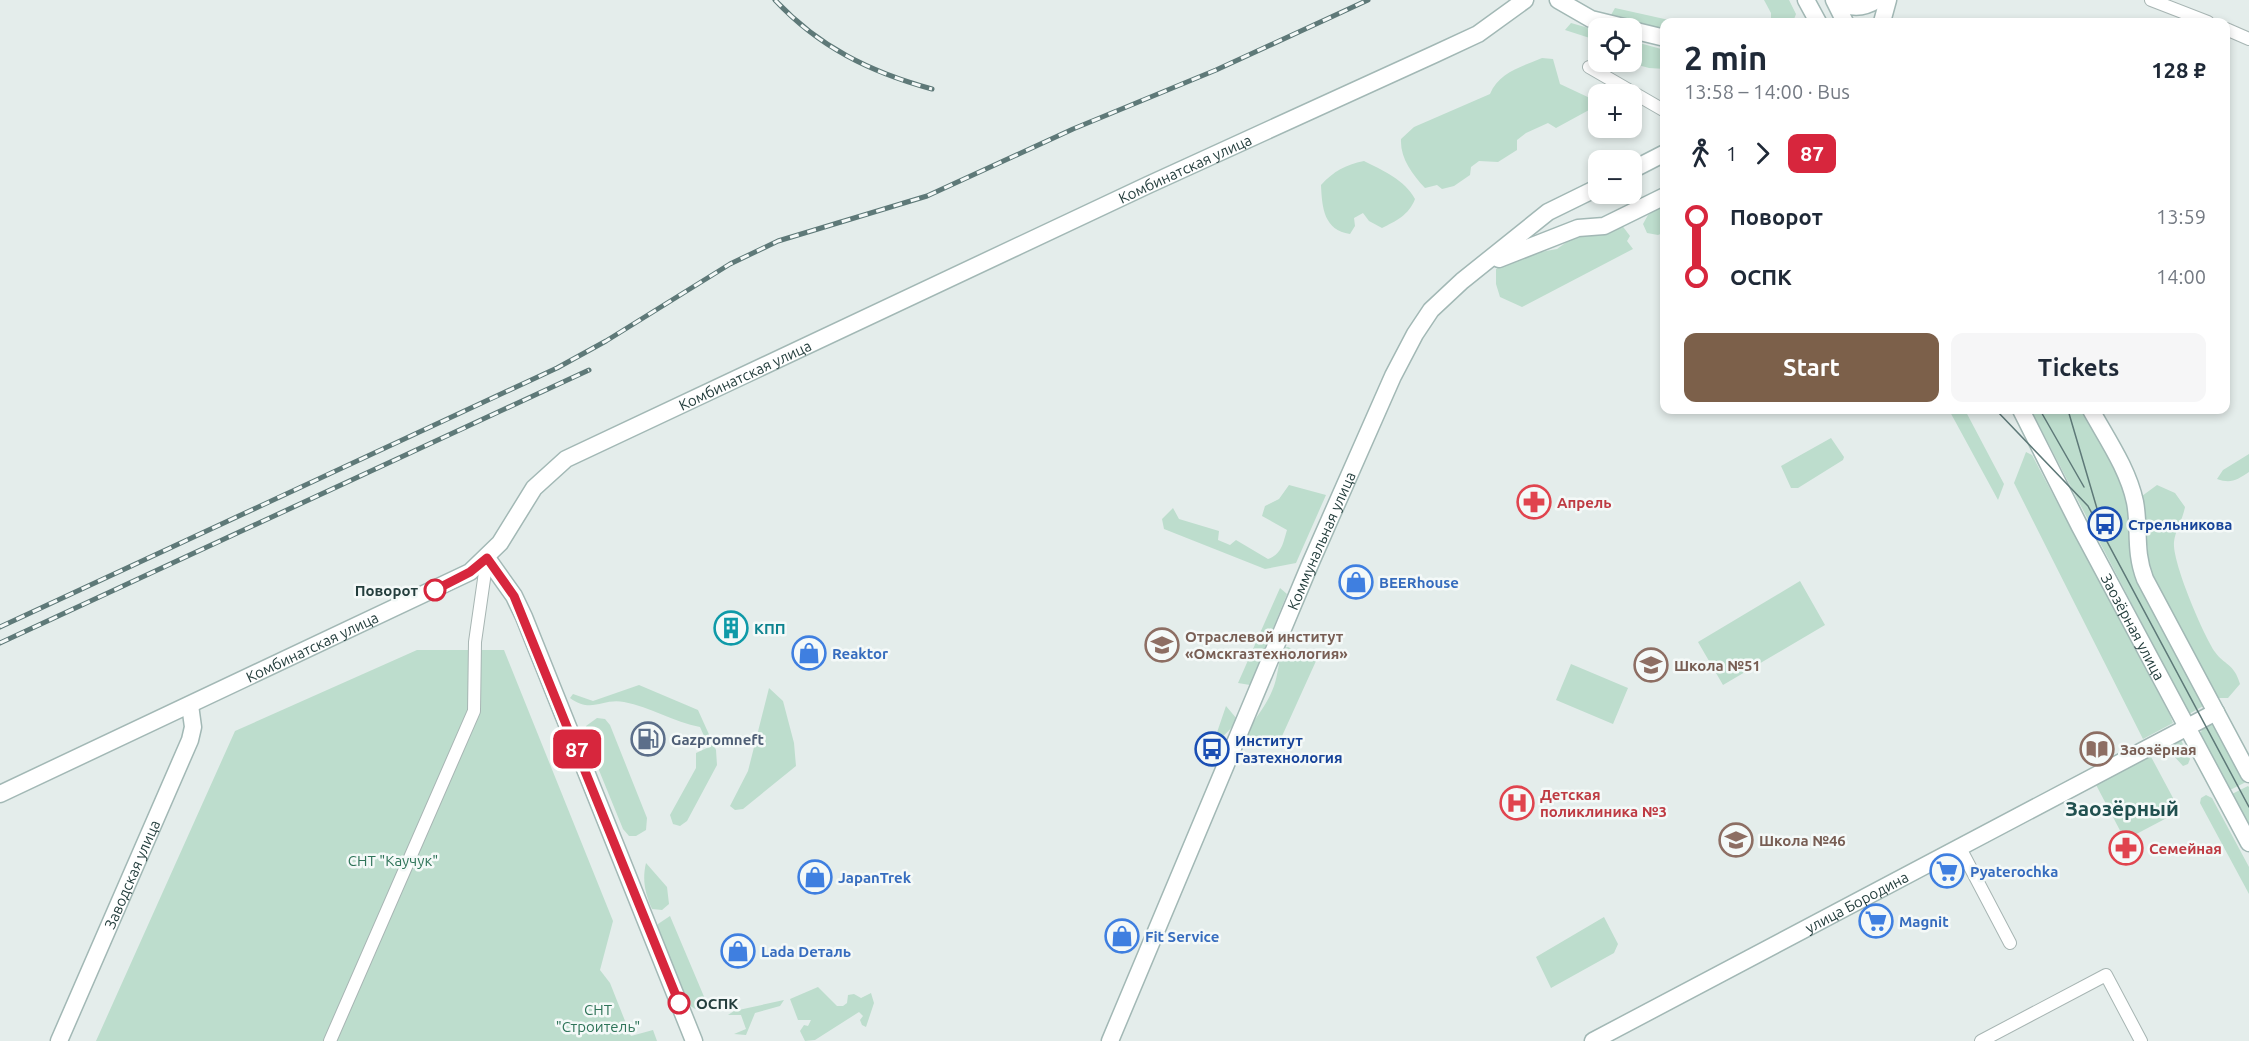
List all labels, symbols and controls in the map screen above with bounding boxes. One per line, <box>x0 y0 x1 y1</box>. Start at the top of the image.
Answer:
map controls <box>1588 18 1642 204</box>
button: locate <box>1588 18 1642 72</box>
text: 2 min <box>1684 39 1767 76</box>
text: 128 ₽ <box>2151 57 2206 82</box>
text: 13:58 – 14:00 · Bus <box>1684 80 1850 103</box>
button: + <box>1588 84 1642 138</box>
street label: Комбинатская улица <box>1116 131 1254 206</box>
icon: walk <box>1684 137 1717 170</box>
icon: forward <box>1746 137 1779 170</box>
text: 87 <box>1800 141 1824 165</box>
text: 1 <box>1726 142 1737 165</box>
button: − <box>1588 150 1642 204</box>
text: Поворот <box>1730 204 1823 229</box>
text: 13:59 <box>2156 205 2206 228</box>
text: ОСПК <box>1730 264 1792 289</box>
text: 14:00 <box>2156 265 2206 288</box>
button: Start <box>1684 333 1939 402</box>
button: Tickets <box>1951 333 2206 402</box>
street label: Комбинатская улица <box>676 336 814 413</box>
street label: Коммунальная улица <box>1283 469 1358 612</box>
pharmacy icon: Апрель <box>1516 484 1552 520</box>
place label: Апрель <box>1557 494 1612 511</box>
bus stop icon: Стрельникова <box>2087 506 2123 542</box>
place label: Стрельникова <box>2128 516 2232 533</box>
shop icon: BEERhouse <box>1338 564 1374 600</box>
street label: Заозёрная улица <box>2098 570 2169 683</box>
place label: BEERhouse <box>1379 574 1459 591</box>
marker: Поворот <box>424 579 446 601</box>
place label: Поворот <box>355 582 418 599</box>
street label: Комбинатская улица <box>243 608 381 685</box>
building icon: КПП <box>713 610 749 646</box>
place label: КПП <box>754 620 786 637</box>
school or university icon: Отраслевой институт «Омскгазтехнология» <box>1144 627 1180 663</box>
place label: Отраслевой институт «Омскгазтехнология» <box>1185 628 1348 662</box>
shop icon: Reaktor <box>791 635 827 671</box>
place label: Reaktor <box>832 645 889 662</box>
school or university icon: Школа №51 <box>1633 647 1669 683</box>
place label: Школа №51 <box>1674 657 1761 674</box>
fuel station icon: Gazpromneft <box>630 721 666 757</box>
line badge: 87 <box>550 730 604 768</box>
place label: Gazpromneft <box>671 731 764 748</box>
bus stop icon: Институт Газтехнология <box>1194 731 1230 767</box>
library icon: Заозёрная <box>2079 731 2115 767</box>
place label: Институт Газтехнология <box>1235 732 1343 766</box>
text: 87 <box>565 737 589 761</box>
place label: Заозёрная <box>2120 741 2197 758</box>
hospital icon: Детская поликлиника №3 <box>1499 785 1535 821</box>
place label: Детская поликлиника №3 <box>1540 786 1667 820</box>
district label: Заозёрный <box>2065 796 2179 820</box>
street label: Заводская улица <box>100 817 163 931</box>
school or university icon: Школа №46 <box>1718 822 1754 858</box>
pharmacy icon: Семейная <box>2108 830 2144 866</box>
place label: Школа №46 <box>1759 832 1846 849</box>
place label: Семейная <box>2149 840 2222 857</box>
park label: СНТ "Каучук" <box>348 852 438 869</box>
supermarket icon: Pyaterochka <box>1929 853 1965 889</box>
shop icon: JapanTrek <box>797 859 833 895</box>
place label: Pyaterochka <box>1970 863 2058 880</box>
street label: улица Бородина <box>1802 868 1911 936</box>
place label: JapanTrek <box>838 869 912 886</box>
supermarket icon: Magnit <box>1858 903 1894 939</box>
place label: Magnit <box>1899 913 1949 930</box>
shop icon: Fit Service <box>1104 918 1140 954</box>
place label: Fit Service <box>1145 928 1219 945</box>
shop icon: Lada Dеталь <box>720 933 756 969</box>
place label: Lada Dеталь <box>761 943 851 960</box>
marker: ОСПК <box>668 992 690 1014</box>
place label: ОСПК <box>696 995 738 1012</box>
park label: СНТ "Строитель" <box>556 1001 640 1035</box>

